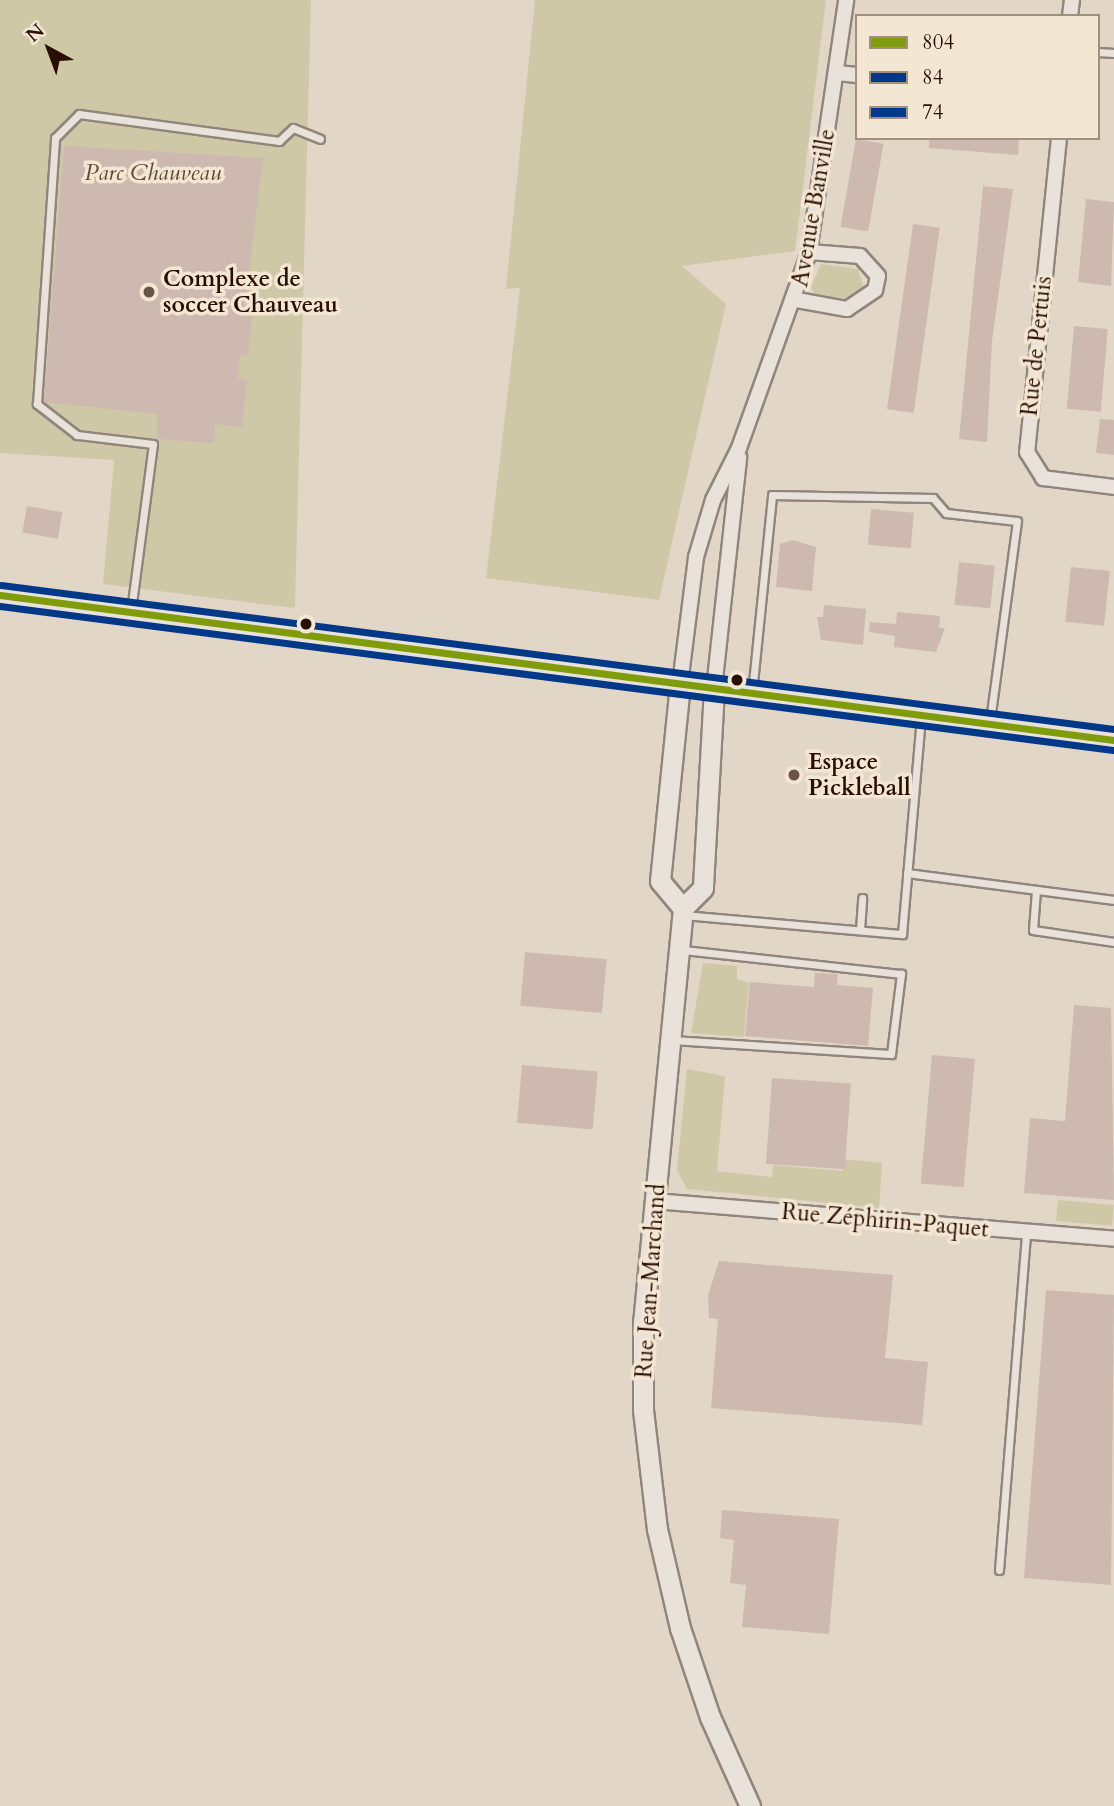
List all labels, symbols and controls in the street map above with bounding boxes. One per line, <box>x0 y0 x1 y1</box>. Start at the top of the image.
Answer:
north arrow <box>14 14 84 84</box>
legend <box>855 14 1100 140</box>
text: N <box>20 18 50 48</box>
text: 804 <box>922 28 954 57</box>
text: 84 <box>922 63 944 92</box>
text: 74 <box>922 98 944 127</box>
street label: Avenue Banville <box>787 127 841 289</box>
park label: Parc Chauveau <box>85 159 221 187</box>
place label: Complexe de soccer Chauveau <box>163 265 338 319</box>
street label: Rue de Pertuis <box>1016 275 1058 417</box>
marker: Complexe de soccer Chauveau <box>141 284 157 300</box>
unlabelled marker <box>299 617 313 631</box>
unlabelled marker <box>730 673 744 687</box>
place label: Espace Pickleball <box>808 748 911 802</box>
marker: Espace Pickleball <box>786 767 802 783</box>
street label: Rue Jean-Marchand <box>630 1183 672 1379</box>
street label: Rue Zéphirin-Paquet <box>780 1198 990 1244</box>

